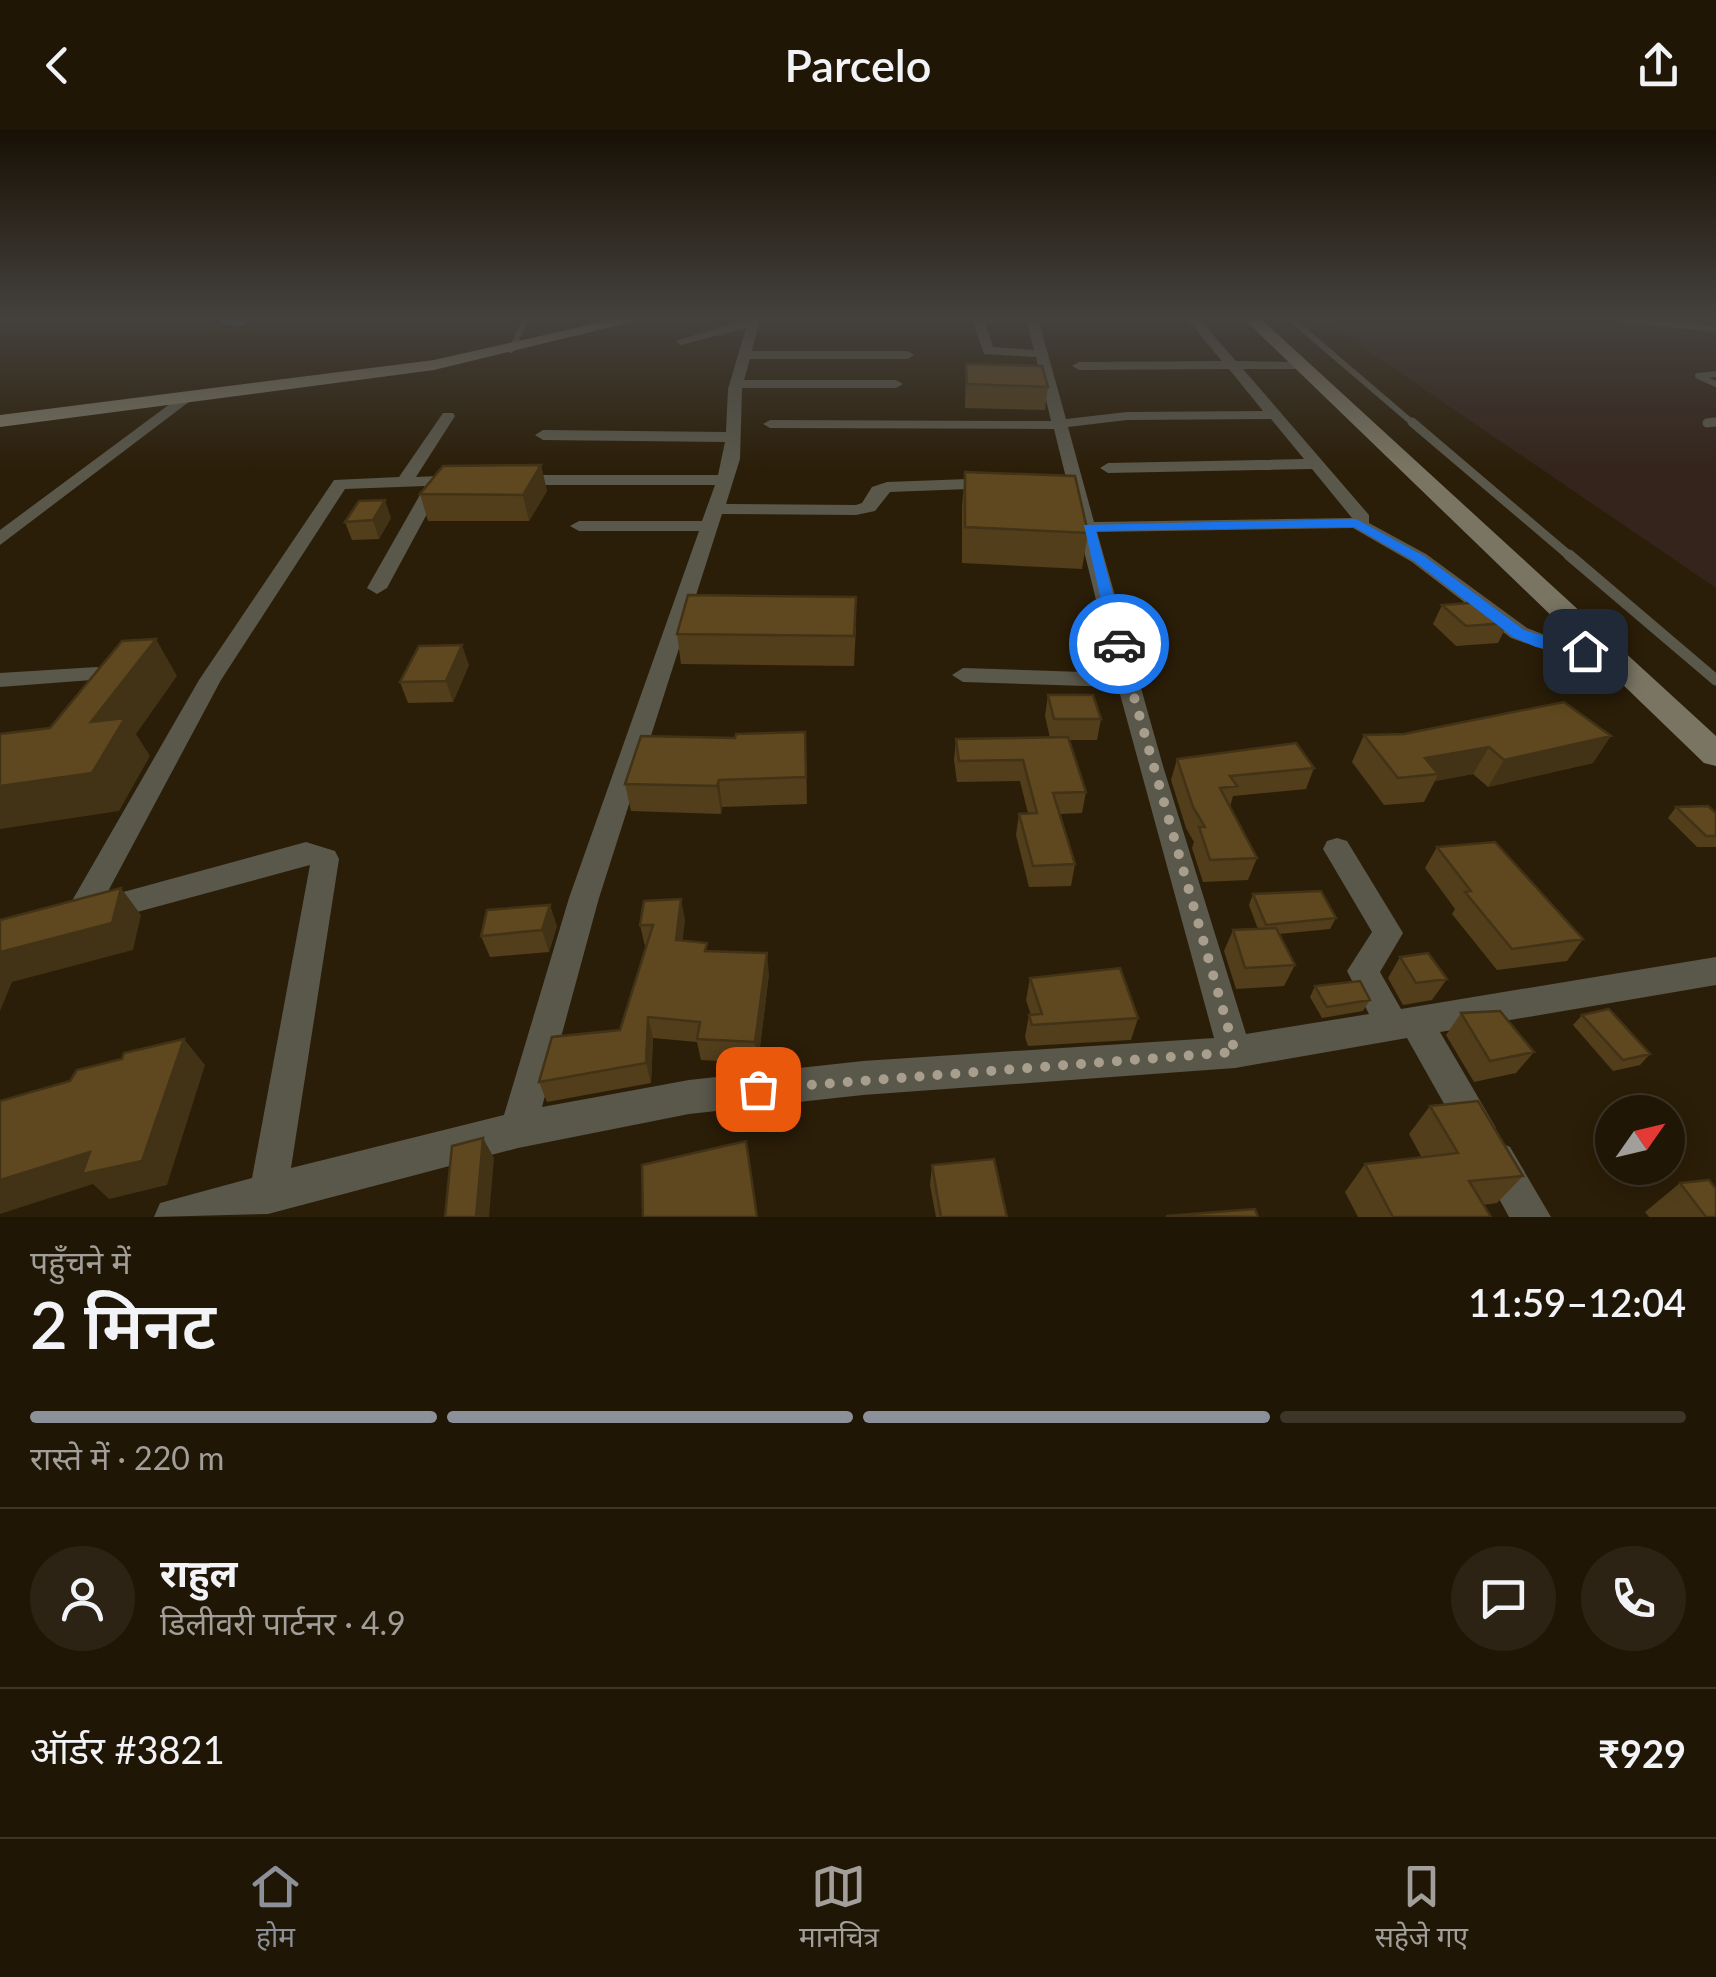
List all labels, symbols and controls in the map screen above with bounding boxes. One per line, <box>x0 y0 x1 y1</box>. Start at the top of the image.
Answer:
icon: back <box>30 38 85 93</box>
text: Parcelo <box>785 38 931 92</box>
icon: share <box>1631 38 1686 93</box>
courier <box>1069 594 1169 694</box>
pin <box>1543 609 1628 694</box>
icon: car <box>1092 617 1147 672</box>
icon: home <box>1558 624 1613 679</box>
pin <box>716 1047 801 1132</box>
icon: bag <box>731 1062 786 1117</box>
north arrow <box>1595 1095 1685 1185</box>
map controls <box>1595 1095 1685 1185</box>
text: पहुँचने में <box>30 1242 131 1281</box>
text: 11:59–12:04 <box>1468 1279 1686 1325</box>
text: 2 मिनट <box>30 1285 216 1363</box>
text: रास्ते में · 220 m <box>30 1438 224 1477</box>
button: person <box>30 1546 135 1651</box>
button: chat <box>1451 1546 1556 1651</box>
button: phone <box>1581 1546 1686 1651</box>
text: राहुल <box>160 1549 237 1595</box>
text: डिलीवरी पार्टनर · 4.9 <box>160 1603 406 1642</box>
text: ऑर्डर #3821 <box>30 1726 225 1772</box>
text: ₹929 <box>1598 1730 1686 1776</box>
tab: होम <box>248 1859 303 1958</box>
tab: मानचित्र <box>799 1859 879 1958</box>
tab: सहेजे गए <box>1375 1859 1468 1958</box>

